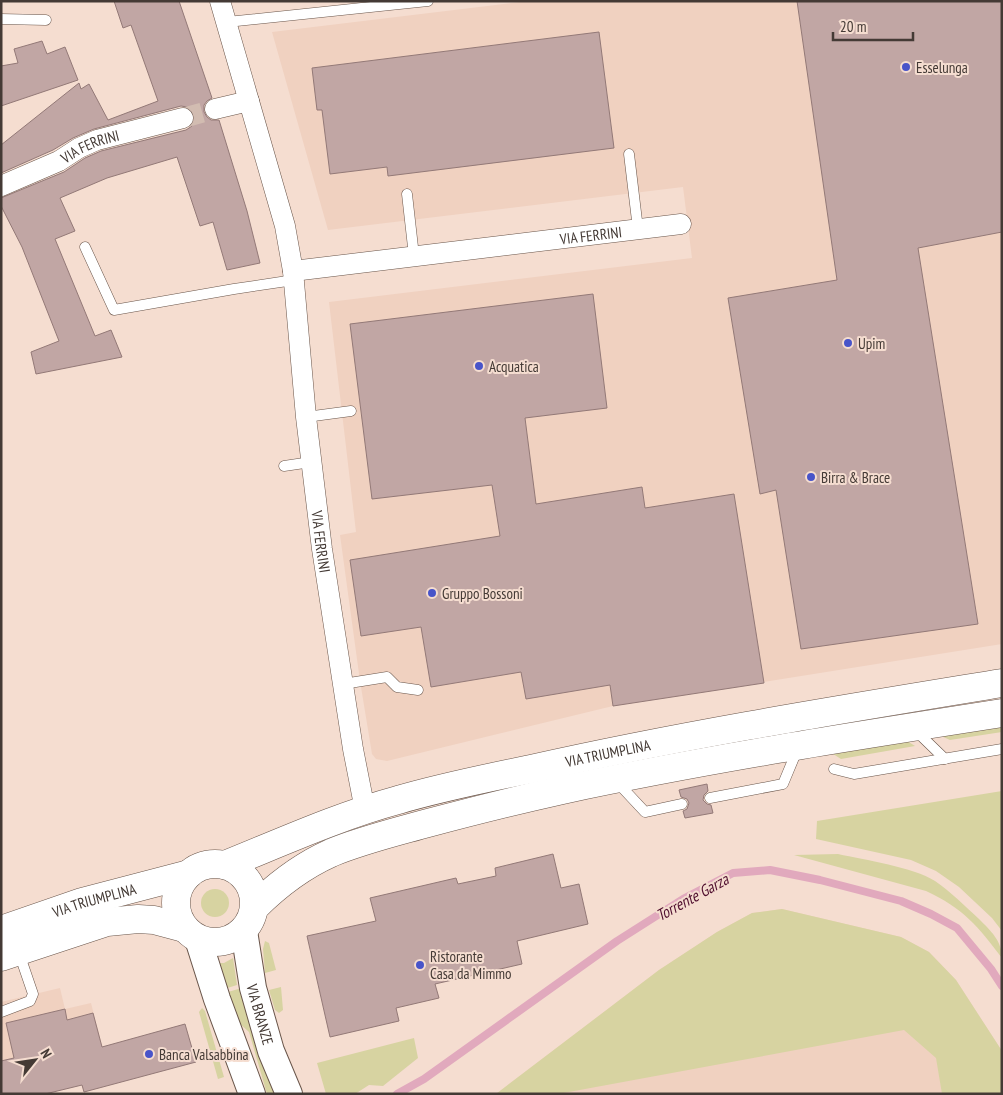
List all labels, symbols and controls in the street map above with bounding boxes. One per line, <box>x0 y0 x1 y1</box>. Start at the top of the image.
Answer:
scale bar <box>833 10 913 42</box>
text: 20 m <box>840 17 866 36</box>
place label: Esselunga <box>916 58 968 77</box>
marker: Esselunga <box>900 61 912 73</box>
street label: VIA FERRINI <box>56 125 121 168</box>
street label: VIA FERRINI <box>558 222 623 248</box>
place label: Upim <box>858 334 885 353</box>
marker: Upim <box>842 337 854 349</box>
place label: Acquatica <box>489 357 539 376</box>
marker: Acquatica <box>473 360 485 372</box>
place label: Birra & Brace <box>821 468 890 487</box>
marker: Birra & Brace <box>805 471 817 483</box>
street label: VIA FERRINI <box>308 509 335 574</box>
place label: Gruppo Bossoni <box>442 584 523 603</box>
marker: Gruppo Bossoni <box>426 587 438 599</box>
street label: VIA TRIUMPLINA <box>563 735 653 771</box>
water label: Torrente Garza <box>652 868 733 925</box>
street label: VIA TRIUMPLINA <box>49 879 139 921</box>
place label: Ristorante Casa da Mimmo <box>430 947 511 983</box>
marker: Ristorante Casa da Mimmo <box>414 959 426 971</box>
street label: VIA BRANZE <box>243 982 278 1047</box>
north arrow <box>10 1035 60 1085</box>
place label: Banca Valsabbina <box>159 1045 249 1064</box>
text: N <box>37 1046 56 1061</box>
marker: Banca Valsabbina <box>143 1048 155 1060</box>

